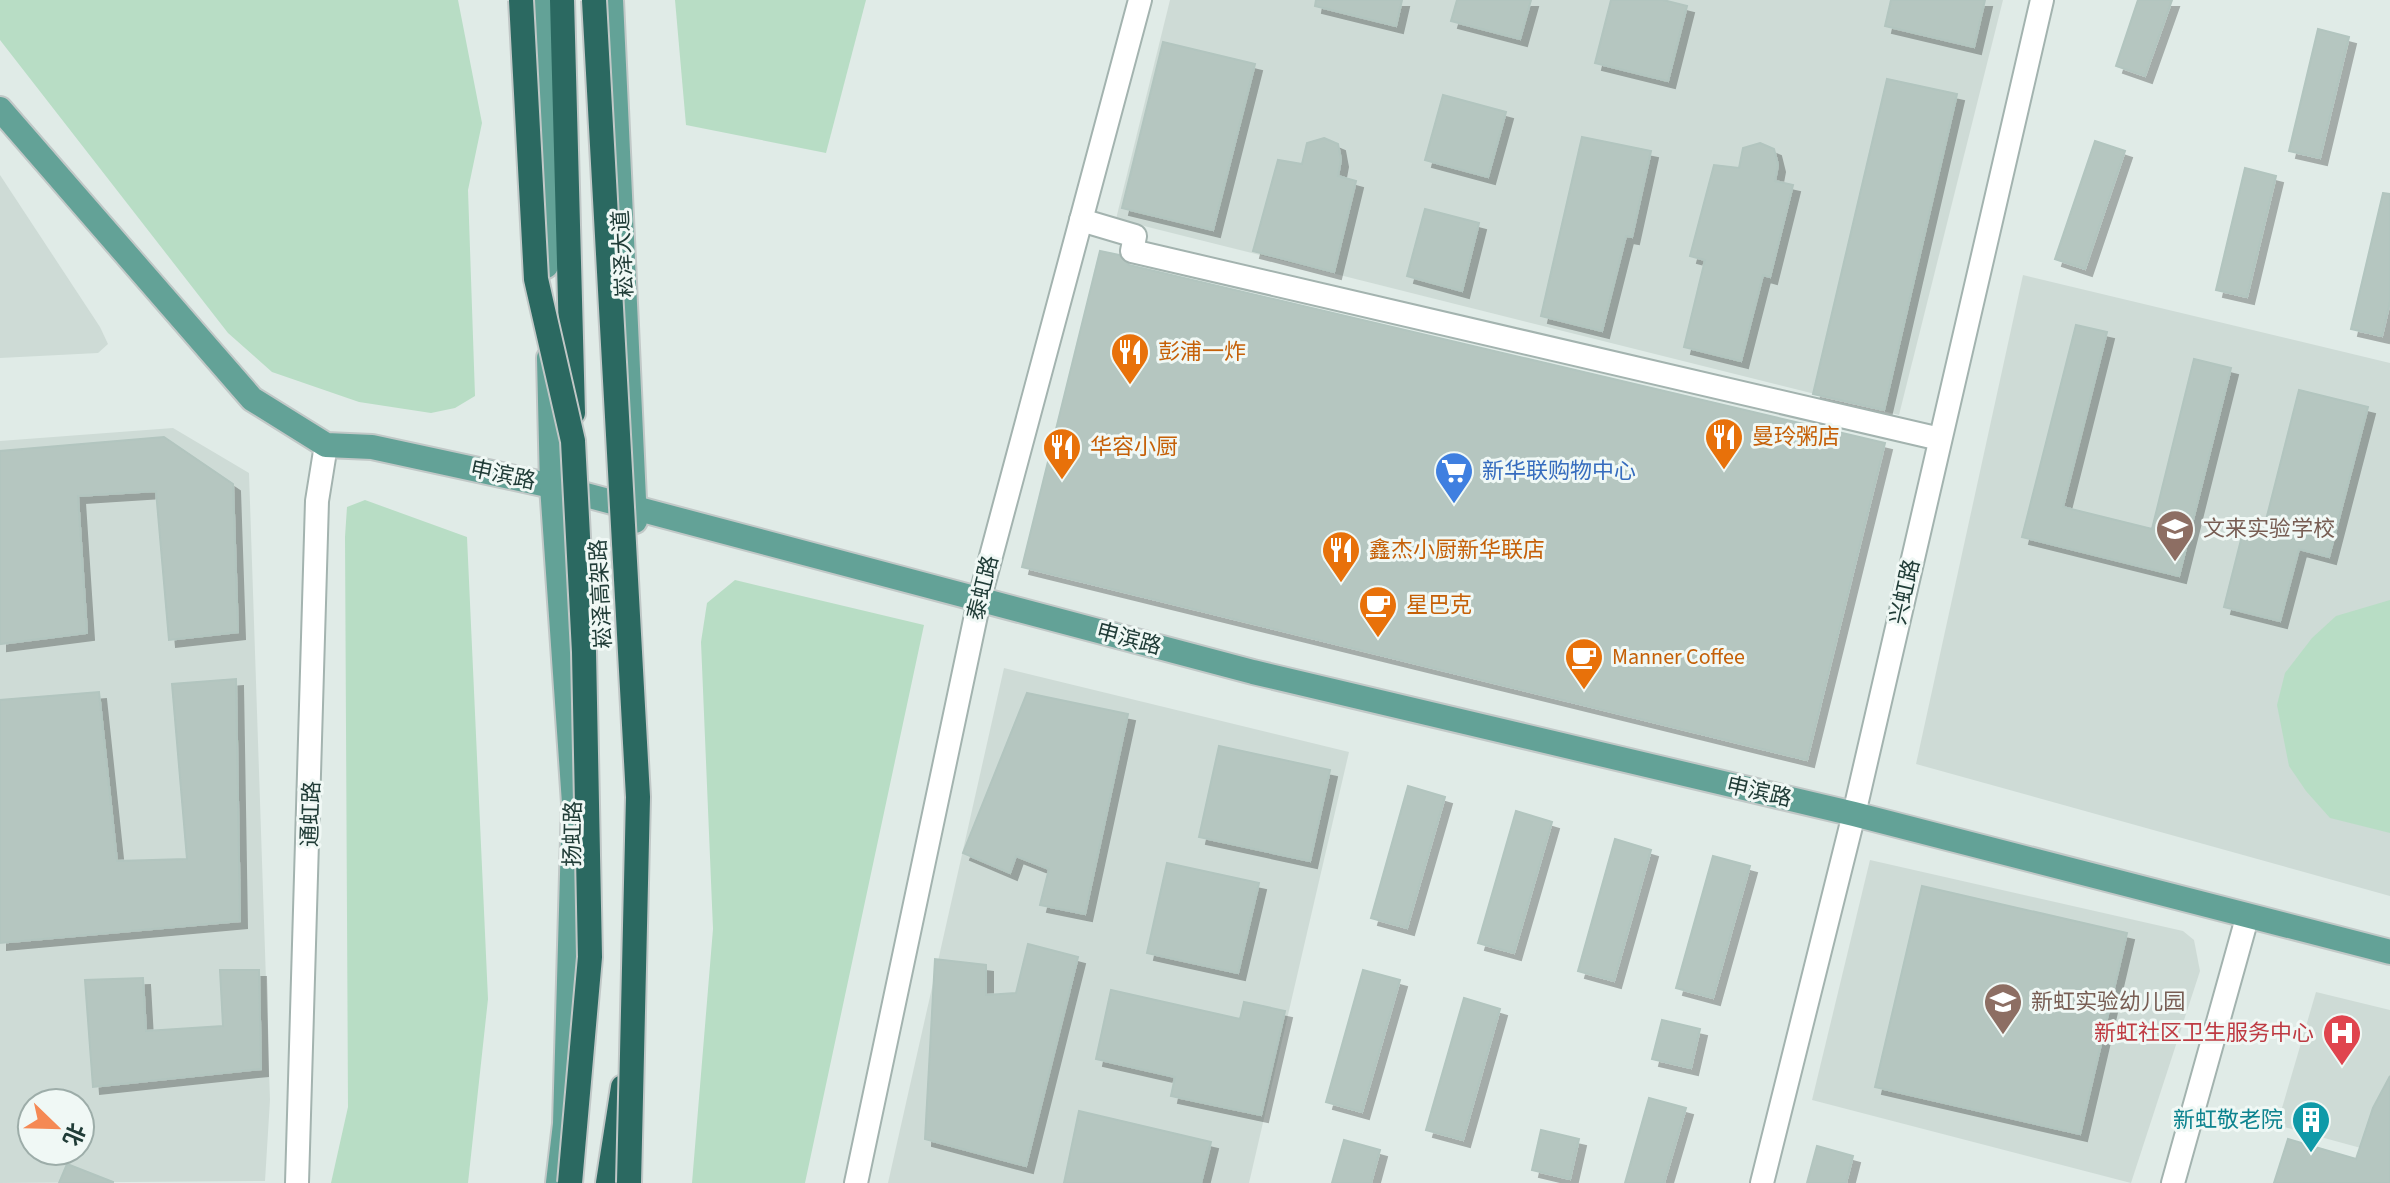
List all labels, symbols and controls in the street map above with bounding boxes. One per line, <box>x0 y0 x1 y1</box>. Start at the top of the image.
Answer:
street label: 崧泽大道 <box>605 209 641 299</box>
restaurant icon: 彭浦一炸 <box>1109 331 1151 386</box>
place label: 彭浦一炸 <box>1158 336 1246 368</box>
restaurant icon: 曼玲粥店 <box>1703 416 1745 471</box>
place label: 曼玲粥店 <box>1752 421 1840 453</box>
restaurant icon: 华容小厨 <box>1041 426 1083 481</box>
place label: 华容小厨 <box>1090 431 1178 463</box>
supermarket icon: 新华联购物中心 <box>1433 450 1475 505</box>
street label: 申滨路 <box>467 452 539 498</box>
place label: 新华联购物中心 <box>1482 455 1636 487</box>
school or university icon: 文来实验学校 <box>2154 508 2196 563</box>
place label: 文来实验学校 <box>2203 513 2335 545</box>
restaurant icon: 鑫杰小厨新华联店 <box>1320 529 1362 584</box>
place label: 鑫杰小厨新华联店 <box>1369 534 1545 566</box>
street label: 崧泽高架路 <box>582 538 620 650</box>
street label: 泰虹路 <box>959 552 1007 624</box>
street label: 兴虹路 <box>1882 556 1928 628</box>
cafe icon: 星巴克 <box>1357 584 1399 639</box>
place label: 星巴克 <box>1406 589 1472 621</box>
street label: 申滨路 <box>1093 615 1165 663</box>
cafe icon: Manner Coffee <box>1563 636 1605 691</box>
place label: Manner Coffee <box>1612 641 1745 673</box>
street label: 申滨路 <box>1723 769 1795 815</box>
street label: 通虹路 <box>294 780 328 848</box>
street label: 扬虹路 <box>556 801 590 867</box>
school or university icon: 新虹实验幼儿园 <box>1982 981 2024 1036</box>
place label: 新虹实验幼儿园 <box>2031 986 2185 1018</box>
hospital icon: 新虹社区卫生服务中心 <box>2321 1012 2363 1067</box>
place label: 新虹社区卫生服务中心 <box>2094 1017 2314 1049</box>
north arrow <box>16 1087 96 1167</box>
building icon: 新虹敬老院 <box>2290 1099 2332 1154</box>
place label: 新虹敬老院 <box>2173 1104 2283 1136</box>
text: 北 <box>54 1118 93 1151</box>

